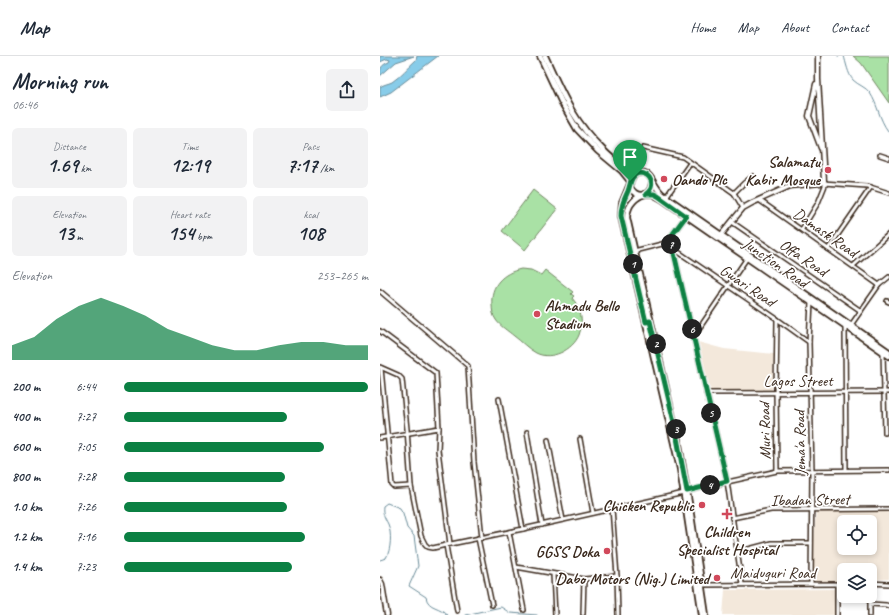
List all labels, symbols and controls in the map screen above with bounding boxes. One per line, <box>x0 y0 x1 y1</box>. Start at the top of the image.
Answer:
text: Map <box>20 16 50 40</box>
text: Home <box>690 19 716 36</box>
text: Map <box>738 19 759 36</box>
text: About <box>781 19 809 36</box>
text: Contact <box>831 19 869 36</box>
text: Morning run <box>12 68 108 96</box>
button: share <box>326 69 368 111</box>
text: 06:46 <box>12 97 38 113</box>
text: Distance <box>53 139 86 153</box>
text: Time <box>182 139 198 153</box>
text: Pace <box>302 139 319 153</box>
pin <box>613 140 647 181</box>
icon: arrive <box>619 146 641 168</box>
place label: Salamatu Kabir Mosque <box>745 152 822 190</box>
text: 1.69 <box>47 153 78 178</box>
text: 12:19 <box>170 153 210 178</box>
text: 7:17 <box>287 153 318 178</box>
text: km <box>78 161 92 175</box>
text: /km <box>318 161 335 175</box>
marker: Salamatu Kabir Mosque <box>823 165 833 175</box>
place label: Oando Plc <box>672 170 728 190</box>
marker: Oando Plc <box>659 174 669 184</box>
street label: Damask Road <box>789 203 864 264</box>
text: Elevation <box>52 207 86 221</box>
text: Heart rate <box>170 207 210 221</box>
text: kcal <box>303 207 318 221</box>
text: 13 <box>56 221 74 246</box>
text: 154 <box>168 221 194 246</box>
text: 108 <box>297 221 324 246</box>
text: m <box>74 229 83 243</box>
text: bpm <box>194 229 212 243</box>
street label: Junction Road <box>738 233 814 294</box>
pin: 7 <box>661 234 681 254</box>
street label: Offa Road <box>776 235 834 283</box>
text: 7 <box>669 237 673 251</box>
pin: 1 <box>623 254 643 274</box>
text: 1 <box>631 257 635 271</box>
street label: Gwari Road <box>716 260 781 313</box>
text: Elevation <box>12 268 52 284</box>
text: 253–265 m <box>317 268 368 284</box>
place label: Ahmadu Bello Stadium <box>545 296 620 334</box>
marker: Ahmadu Bello Stadium <box>532 309 542 319</box>
pin: 6 <box>682 319 702 339</box>
text: 6 <box>689 322 695 336</box>
pin: 2 <box>646 334 666 354</box>
text: 2 <box>654 337 658 351</box>
street label: Lagos Street <box>764 371 834 391</box>
text: 200 m <box>12 379 40 395</box>
text: 6:44 <box>76 379 96 395</box>
street label: Muri Road <box>754 400 775 460</box>
pin: 5 <box>701 403 721 423</box>
text: 5 <box>709 406 713 420</box>
street label: Jema'a Road <box>789 408 811 477</box>
text: 400 m <box>12 409 40 425</box>
text: 7:27 <box>76 409 96 425</box>
pin: 3 <box>666 419 686 439</box>
text: 3 <box>674 422 678 436</box>
text: 600 m <box>12 439 40 455</box>
text: 7:05 <box>76 439 96 455</box>
text: 800 m <box>12 469 40 485</box>
text: 7:28 <box>76 469 96 485</box>
pin: 4 <box>700 475 720 495</box>
text: 4 <box>708 478 712 492</box>
street label: Ibadan Street <box>770 489 852 511</box>
place label: Chicken Republic <box>603 496 695 516</box>
text: 1.0 km <box>12 499 42 515</box>
text: 7:26 <box>76 499 96 515</box>
marker: Chicken Republic <box>697 500 707 510</box>
marker: Children Specialist Hospital <box>721 508 733 520</box>
map controls <box>837 515 877 603</box>
button: locate <box>837 515 877 555</box>
place label: Children Specialist Hospital <box>677 522 780 560</box>
text: 1.2 km <box>12 529 42 545</box>
text: 7:16 <box>76 529 96 545</box>
place label: GGSS Doka <box>536 542 600 562</box>
marker: GGSS Doka <box>602 546 612 556</box>
text: 1.4 km <box>12 559 42 575</box>
text: 7:23 <box>76 559 96 575</box>
street label: Maiduguri Road <box>730 563 818 583</box>
button: layers <box>837 563 877 603</box>
place label: Dabo Motors (Nig.) Limited <box>556 569 712 589</box>
marker: Dabo Motors (Nig.) Limited <box>712 573 722 583</box>

